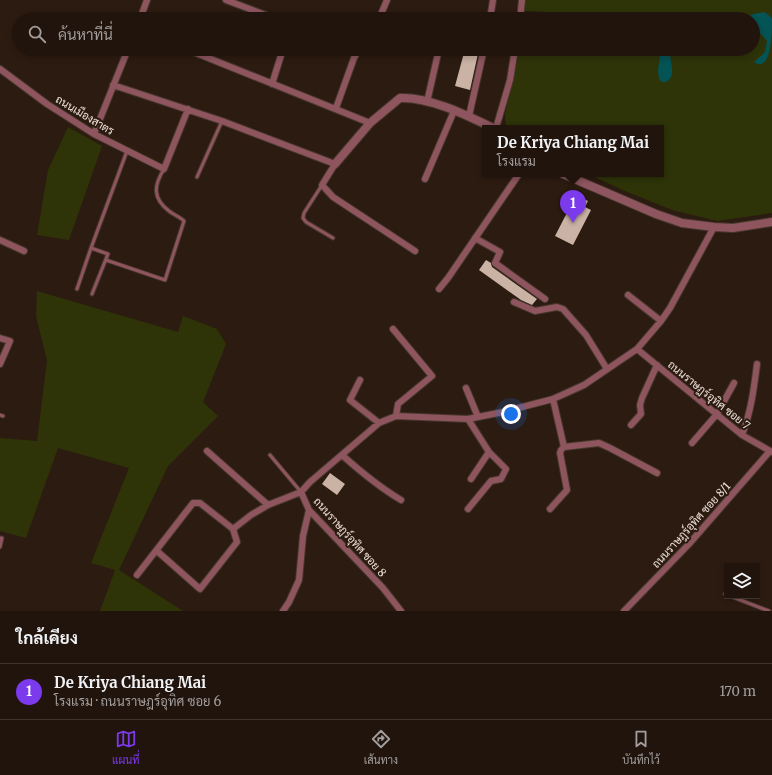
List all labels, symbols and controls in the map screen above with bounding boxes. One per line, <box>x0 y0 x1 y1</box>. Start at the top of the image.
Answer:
search box <box>12 12 760 56</box>
icon: search <box>26 23 48 45</box>
text: ค้นหาที่นี่ <box>58 25 113 44</box>
street label: ถนนเมืองสาตร <box>53 92 117 138</box>
popup <box>482 125 664 177</box>
text: De Kriya Chiang Mai <box>497 133 649 152</box>
text: โรงแรม <box>497 153 536 170</box>
pin: 1 <box>560 190 586 223</box>
street label: ถนนราษฎร์อุทิศ ซอย 7 <box>664 357 754 434</box>
your location <box>501 404 521 424</box>
street label: ถนนราษฎร์อุทิศ ซอย 8/1 <box>648 478 735 572</box>
street label: ถนนราษฎร์อุทิศ ซอย 8 <box>309 494 390 581</box>
map controls <box>724 563 760 599</box>
button: layers <box>724 563 760 599</box>
text: ใกล้เคียง <box>16 627 78 649</box>
text: De Kriya Chiang Mai <box>54 673 206 692</box>
text: 1 <box>26 683 32 700</box>
text: 170 m <box>719 683 756 700</box>
text: โรงแรม · ถนนราษฎร์อุทิศ ซอย 6 <box>54 693 221 710</box>
tab: แผนที่ <box>112 728 140 767</box>
tab: เส้นทาง <box>364 728 398 767</box>
tab: บันทึกไว้ <box>622 728 660 767</box>

